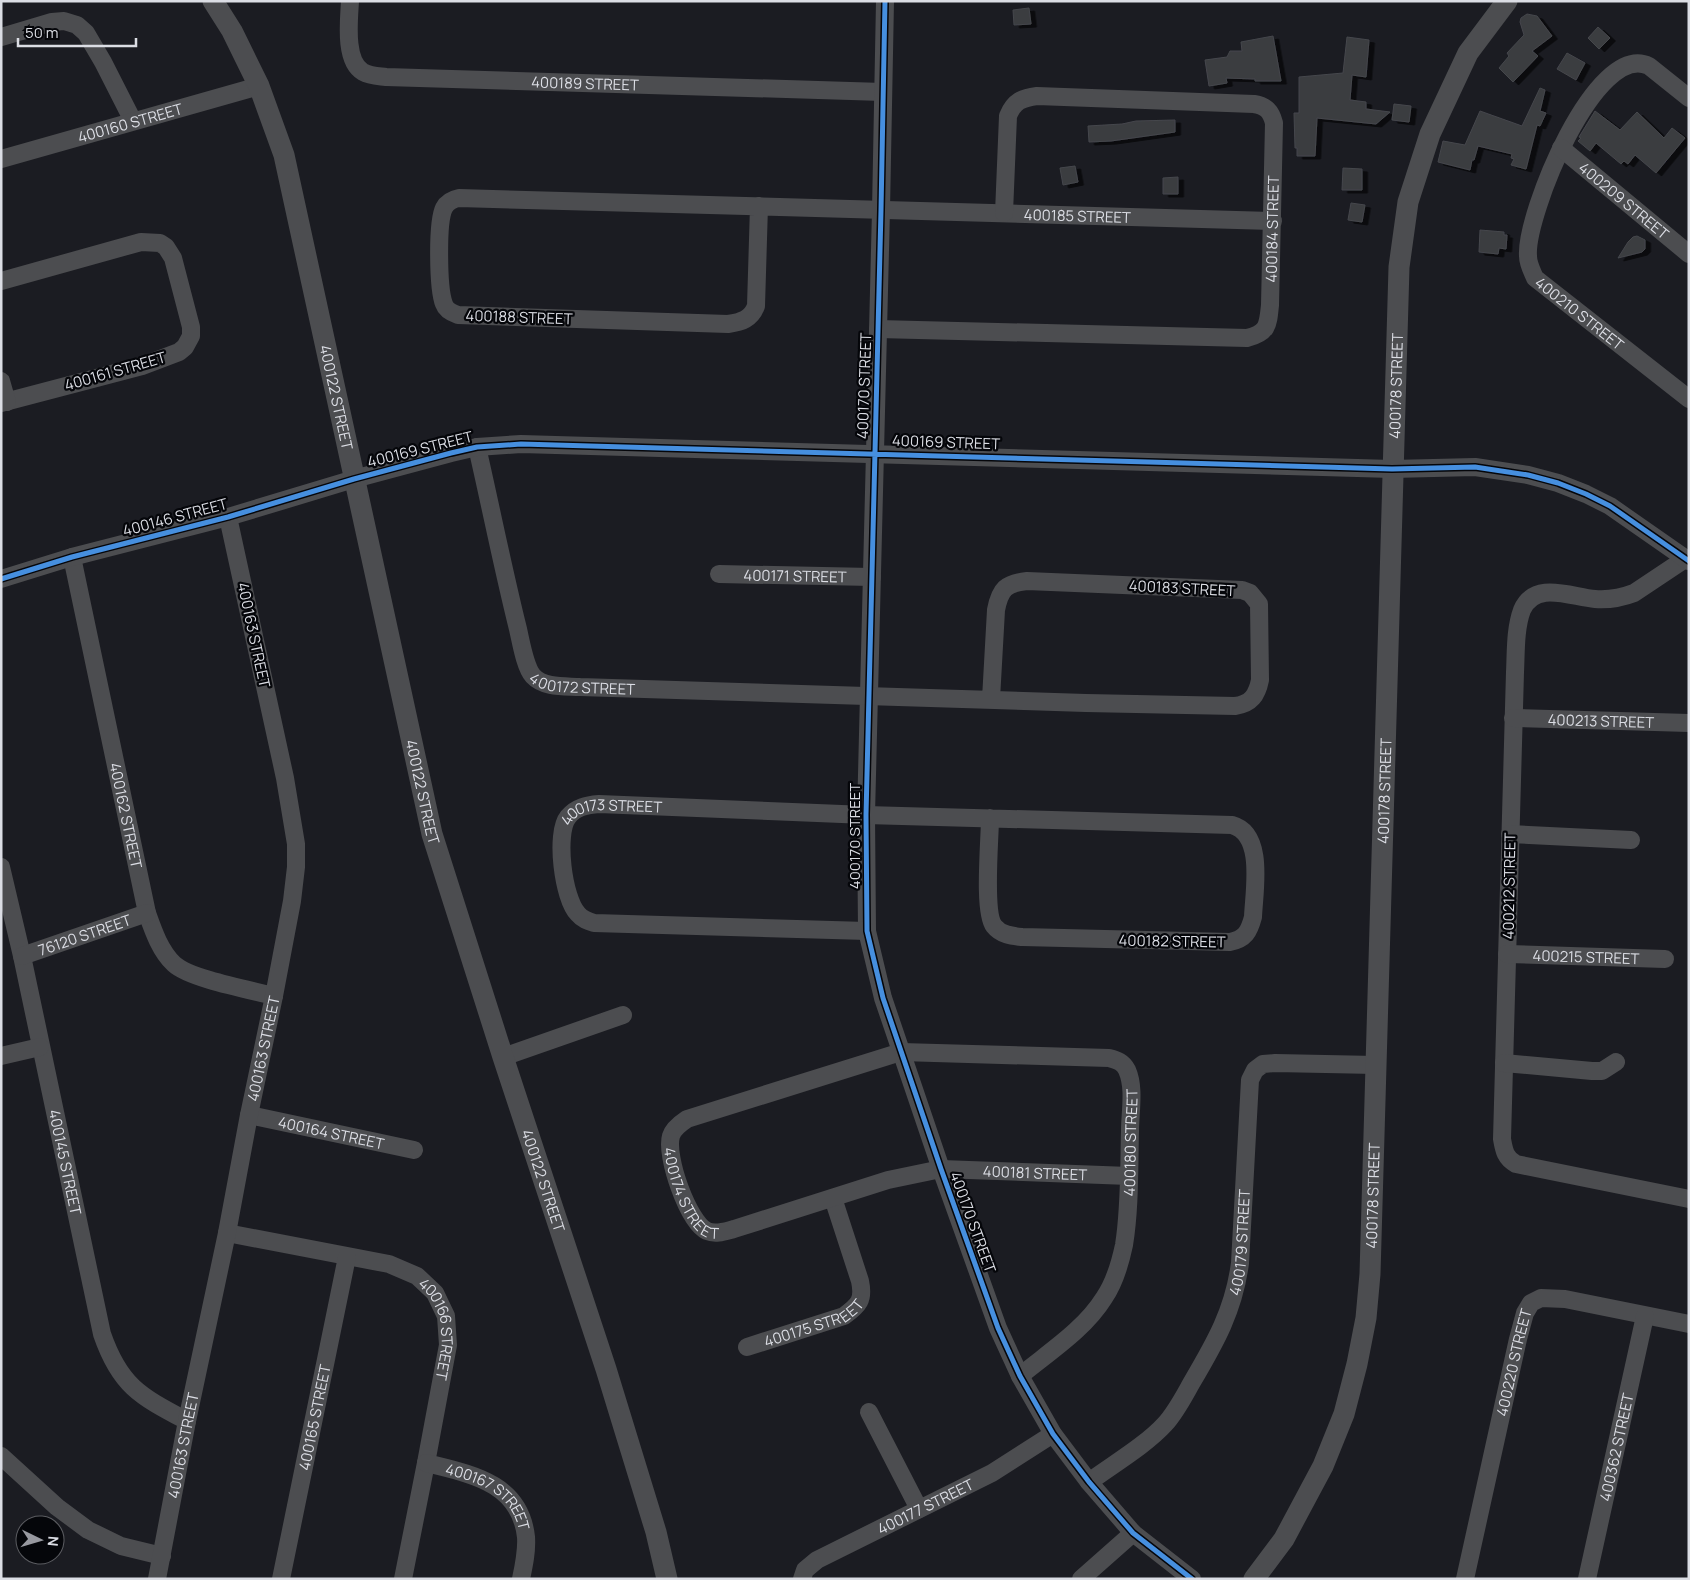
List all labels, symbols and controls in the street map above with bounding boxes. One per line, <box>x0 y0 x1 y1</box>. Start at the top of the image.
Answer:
scale bar <box>18 15 135 47</box>
text: 50 m <box>25 22 59 43</box>
street label: 400189 STREET <box>531 71 639 95</box>
street label: 400160 STREET <box>75 98 185 147</box>
street label: 400209 STREET <box>1575 157 1674 244</box>
street label: 400184 STREET <box>1260 175 1283 283</box>
street label: 400185 STREET <box>1024 203 1131 227</box>
street label: 400210 STREET <box>1531 272 1628 355</box>
street label: 400188 STREET <box>465 305 573 329</box>
street label: 400170 STREET <box>852 332 876 440</box>
street label: 400178 STREET <box>1384 333 1408 439</box>
street label: 400122 STREET <box>315 343 358 452</box>
street label: 400161 STREET <box>62 346 168 396</box>
street label: 400169 STREET <box>365 426 475 472</box>
street label: 400169 STREET <box>892 430 1000 454</box>
street label: 400146 STREET <box>120 493 230 541</box>
street label: 400171 STREET <box>743 564 847 587</box>
street label: 400183 STREET <box>1128 575 1236 601</box>
street label: 400163 STREET <box>233 580 275 690</box>
street label: 400172 STREET <box>525 667 635 699</box>
street label: 400213 STREET <box>1547 708 1655 733</box>
street label: 400122 STREET <box>401 737 445 847</box>
street label: 400178 STREET <box>1372 737 1396 844</box>
street label: 400162 STREET <box>105 761 148 870</box>
street label: 400170 STREET <box>844 783 865 889</box>
street label: 400173 STREET <box>555 793 663 829</box>
street label: 400212 STREET <box>1498 832 1520 940</box>
street label: 76120 STREET <box>35 909 134 960</box>
street label: 400182 STREET <box>1118 930 1226 952</box>
street label: 400215 STREET <box>1532 944 1640 969</box>
street label: 400163 STREET <box>242 994 284 1103</box>
street label: 400180 STREET <box>1118 1088 1142 1197</box>
street label: 400145 STREET <box>44 1107 87 1217</box>
street label: 400164 STREET <box>276 1111 386 1154</box>
street label: 400122 STREET <box>517 1126 570 1234</box>
street label: 400178 STREET <box>1360 1142 1384 1249</box>
street label: 400174 STREET <box>660 1146 719 1243</box>
street label: 400181 STREET <box>982 1160 1088 1185</box>
street label: 400170 STREET <box>945 1168 1001 1276</box>
street label: 400179 STREET <box>1223 1188 1255 1298</box>
street label: 400166 STREET <box>414 1273 458 1382</box>
street label: 400175 STREET <box>761 1294 868 1352</box>
street label: 400220 STREET <box>1491 1306 1536 1418</box>
street label: 400165 STREET <box>293 1362 335 1472</box>
street label: 400163 STREET <box>162 1391 203 1500</box>
street label: 400362 STREET <box>1594 1391 1638 1503</box>
street label: 400167 STREET <box>443 1458 535 1532</box>
street label: 400177 STREET <box>873 1473 977 1539</box>
north arrow <box>15 1515 65 1565</box>
text: N <box>44 1535 63 1547</box>

